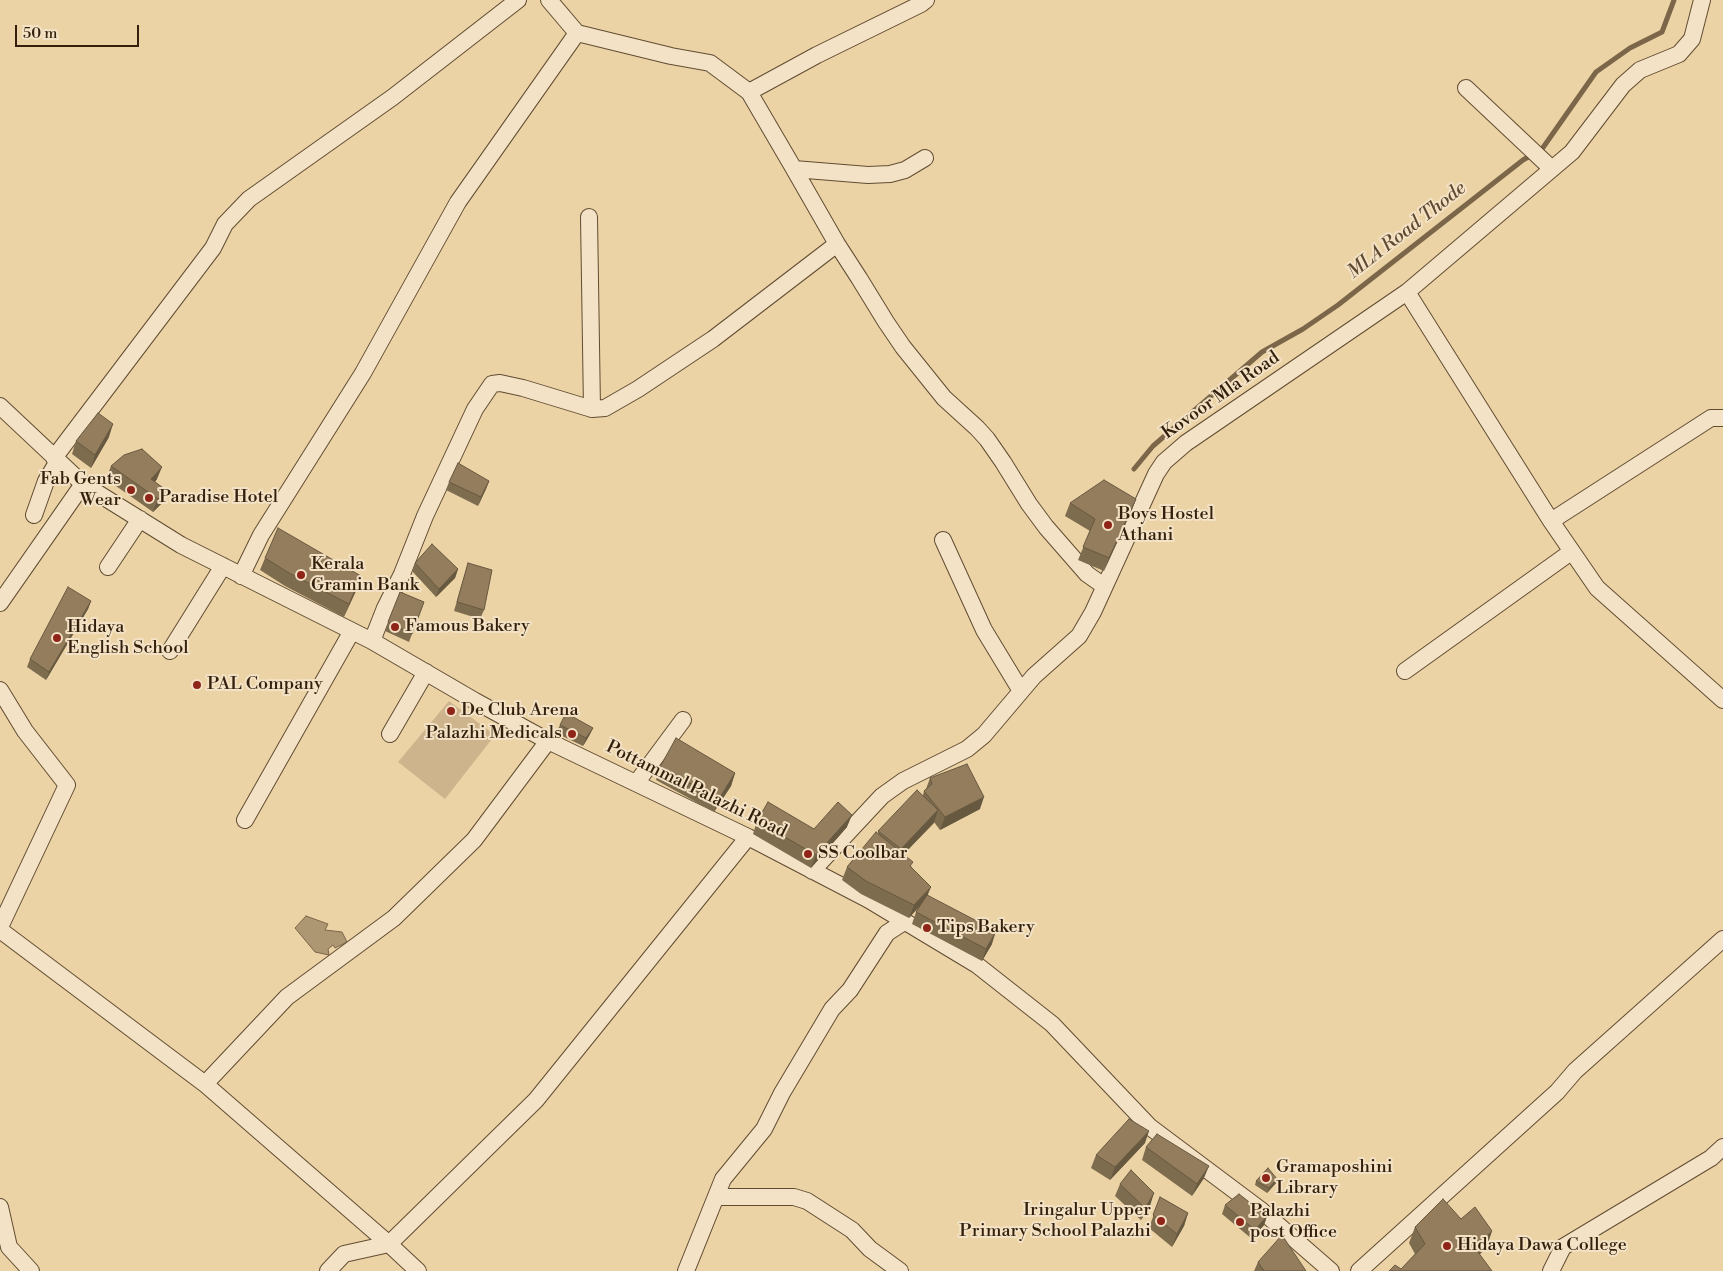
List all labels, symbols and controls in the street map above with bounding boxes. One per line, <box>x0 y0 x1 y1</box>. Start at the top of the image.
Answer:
scale bar <box>18 15 141 47</box>
text: 50 m <box>23 24 57 43</box>
water label: MLA Road Thode <box>1343 178 1471 284</box>
street label: Kovoor Mla Road <box>1158 347 1284 445</box>
place label: Fab Gents Wear <box>40 469 121 512</box>
marker: Fab Gents Wear <box>125 484 137 496</box>
place label: Paradise Hotel <box>159 487 278 509</box>
marker: Paradise Hotel <box>143 492 155 504</box>
place label: Boys Hostel Athani <box>1118 504 1214 546</box>
marker: Boys Hostel Athani <box>1102 519 1114 531</box>
place label: Kerala Gramin Bank <box>311 554 419 596</box>
marker: Kerala Gramin Bank <box>295 569 307 581</box>
place label: Famous Bakery <box>405 616 530 638</box>
place label: Hidaya English School <box>67 617 189 660</box>
marker: Famous Bakery <box>389 621 401 633</box>
marker: Hidaya English School <box>51 632 63 644</box>
place label: PAL Company <box>207 674 323 696</box>
marker: PAL Company <box>191 679 203 691</box>
place label: De Club Arena <box>461 700 579 722</box>
marker: De Club Arena <box>445 705 457 717</box>
place label: Palazhi Medicals <box>425 723 562 745</box>
marker: Palazhi Medicals <box>566 728 578 740</box>
street label: Pottammal Palazhi Road <box>602 737 790 843</box>
place label: SS Coolbar <box>818 843 908 865</box>
marker: SS Coolbar <box>802 848 814 860</box>
place label: Tips Bakery <box>937 917 1035 939</box>
marker: Tips Bakery <box>921 922 933 934</box>
place label: Gramaposhini Library <box>1276 1157 1393 1200</box>
marker: Gramaposhini Library <box>1260 1172 1272 1184</box>
place label: Iringalur Upper Primary School Palazhi <box>959 1200 1151 1242</box>
place label: Palazhi post Office <box>1250 1201 1337 1244</box>
marker: Iringalur Upper Primary School Palazhi <box>1155 1215 1167 1227</box>
marker: Palazhi post Office <box>1234 1216 1246 1228</box>
place label: Hidaya Dawa College <box>1457 1235 1627 1257</box>
marker: Hidaya Dawa College <box>1441 1240 1453 1252</box>

